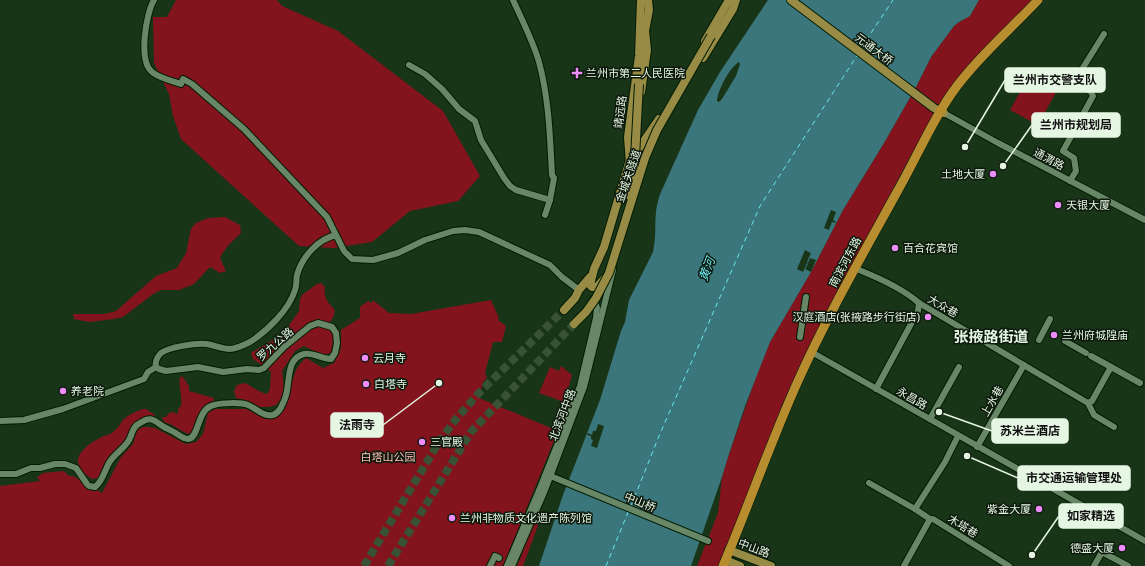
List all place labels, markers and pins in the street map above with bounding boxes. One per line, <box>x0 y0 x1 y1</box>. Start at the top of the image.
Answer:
place label: 兰州市第二人民医院 <box>586 65 685 80</box>
marker: 兰州市第二人民医院 <box>571 67 583 79</box>
callout: 兰州市交警支队 <box>1005 68 1105 92</box>
callout: 兰州市规划局 <box>1032 113 1120 137</box>
place label: 土地大厦 <box>941 166 985 181</box>
marker: 土地大厦 <box>988 169 998 179</box>
place label: 天银大厦 <box>1066 197 1110 212</box>
marker: 天银大厦 <box>1053 200 1063 210</box>
place label: 百合花宾馆 <box>903 240 958 255</box>
marker: 百合花宾馆 <box>890 243 900 253</box>
place label: 汉庭酒店(张掖路步行街店) <box>792 309 920 324</box>
marker: 汉庭酒店(张掖路步行街店) <box>923 312 933 322</box>
place label: 兰州府城隍庙 <box>1062 327 1128 342</box>
marker: 兰州府城隍庙 <box>1049 330 1059 340</box>
place label: 云月寺 <box>373 350 406 365</box>
marker: 云月寺 <box>360 353 370 363</box>
place label: 白塔寺 <box>374 376 407 391</box>
marker: 白塔寺 <box>361 379 371 389</box>
place label: 养老院 <box>71 383 104 398</box>
marker: 养老院 <box>58 386 68 396</box>
callout: 法雨寺 <box>331 413 383 437</box>
callout: 苏米兰酒店 <box>992 419 1068 443</box>
place label: 三官殿 <box>430 434 463 449</box>
marker: 三官殿 <box>417 437 427 447</box>
callout: 市交通运输管理处 <box>1018 466 1130 490</box>
place label: 紫金大厦 <box>987 501 1031 516</box>
marker: 紫金大厦 <box>1034 504 1044 514</box>
callout: 如家精选 <box>1059 504 1123 528</box>
place label: 兰州非物质文化遗产陈列馆 <box>460 510 592 525</box>
marker: 兰州非物质文化遗产陈列馆 <box>447 513 457 523</box>
place label: 德盛大厦 <box>1070 540 1114 555</box>
marker: 德盛大厦 <box>1117 543 1127 553</box>

